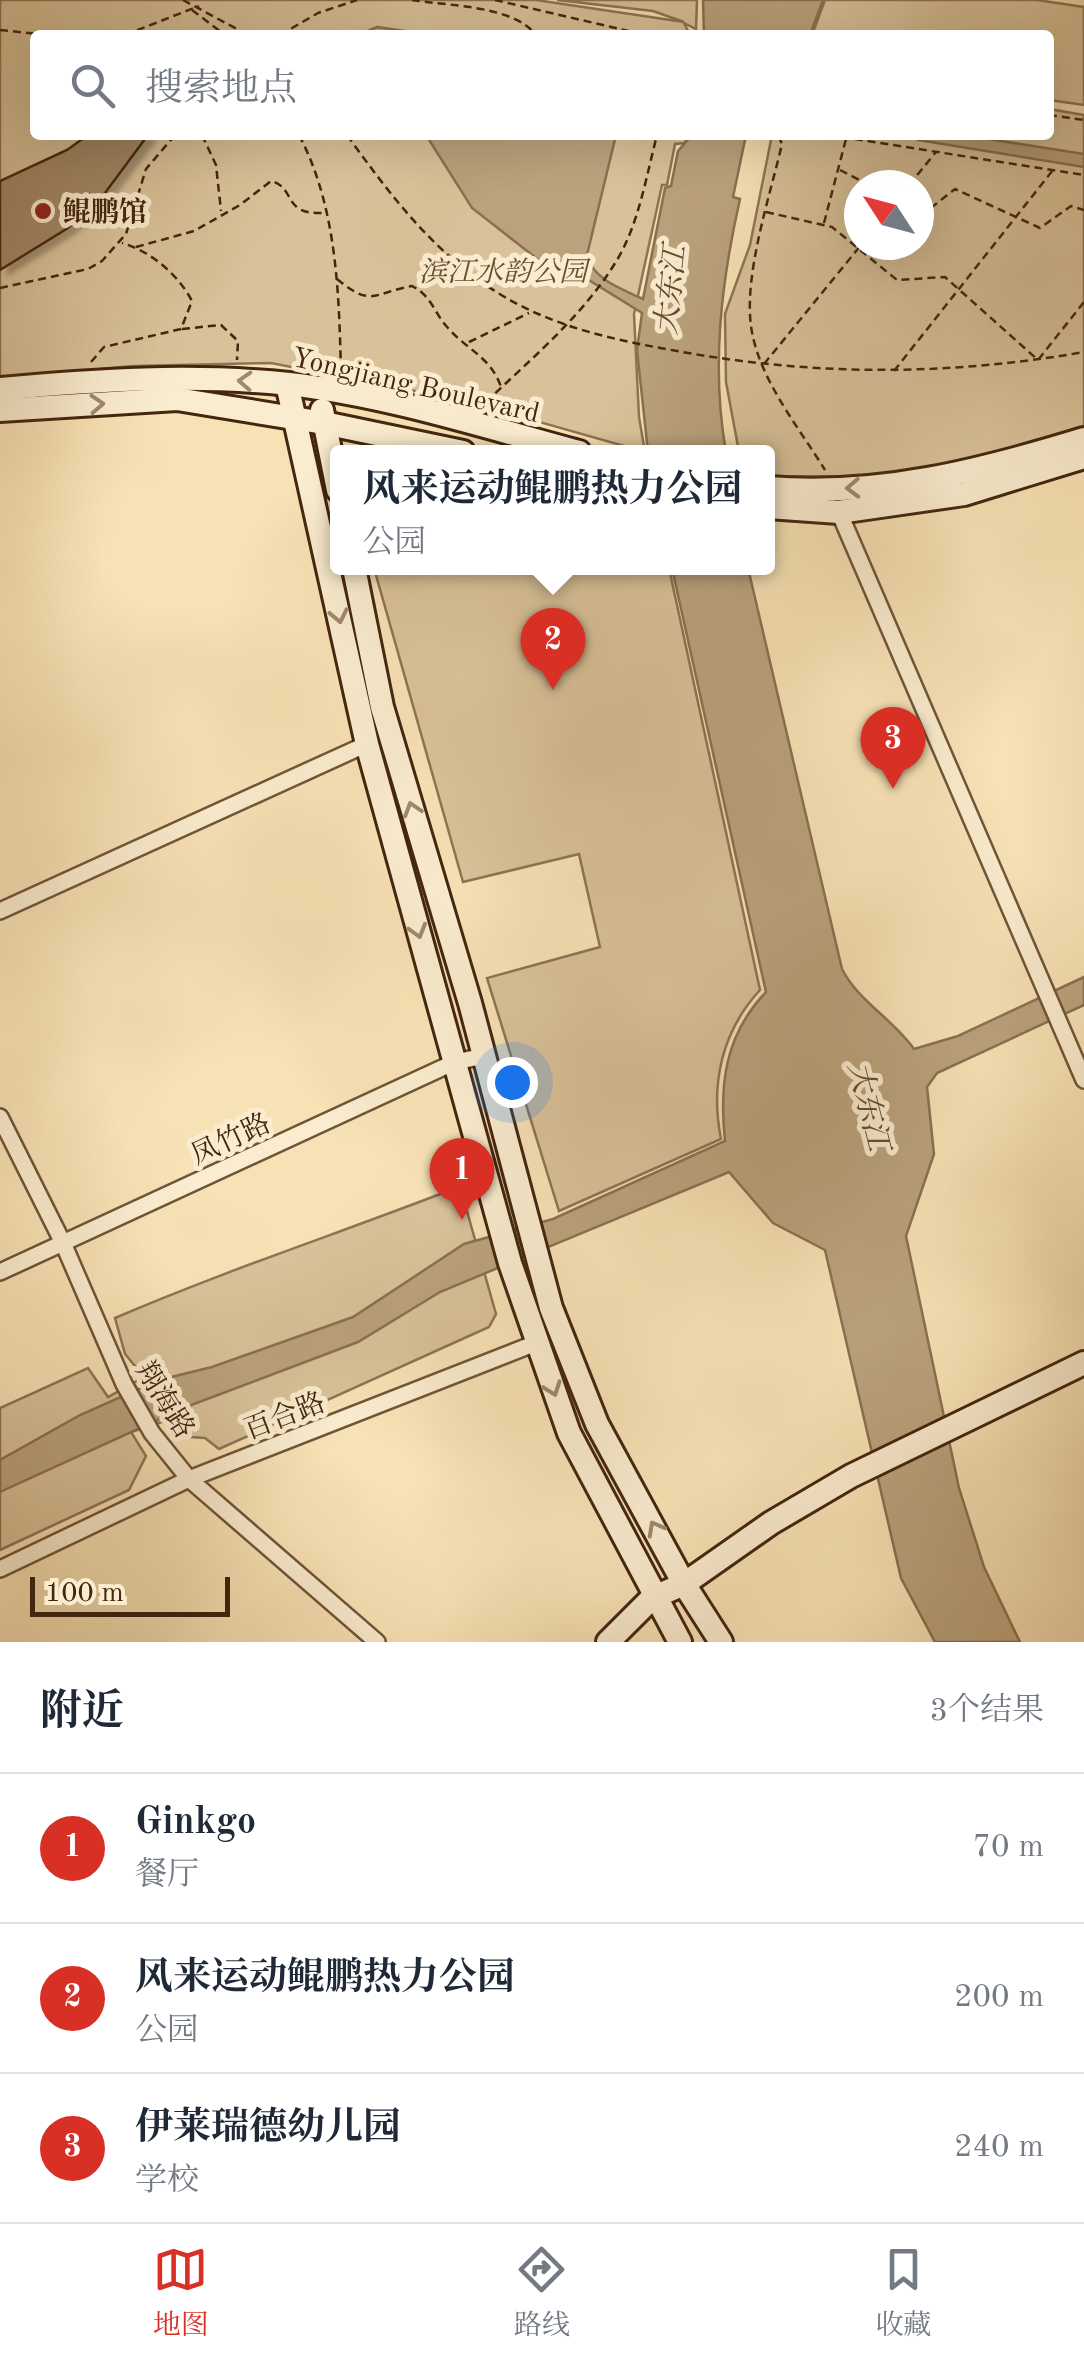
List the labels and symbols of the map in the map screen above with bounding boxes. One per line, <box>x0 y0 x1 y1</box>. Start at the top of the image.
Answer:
north arrow <box>844 170 934 260</box>
place label: 鲲鹏馆 <box>63 196 147 228</box>
marker: 鲲鹏馆 <box>32 200 54 222</box>
water label: 大东江 <box>649 240 692 337</box>
park label: 滨江水韵公园 <box>419 257 591 288</box>
street label: Yongjiang Boulevard <box>289 345 542 429</box>
one-way arrow <box>236 371 252 392</box>
one-way arrow <box>90 394 106 415</box>
one-way arrow <box>844 477 860 498</box>
one-way arrow <box>327 607 348 624</box>
pin: 2 <box>520 608 586 690</box>
pin: 3 <box>860 706 926 789</box>
one-way arrow <box>403 801 424 818</box>
one-way arrow <box>407 922 428 939</box>
your location <box>487 1057 538 1108</box>
water label: 大东江 <box>842 1058 896 1158</box>
street label: 凤竹路 <box>186 1108 275 1171</box>
pin: 1 <box>430 1138 494 1220</box>
street label: 翔海路 <box>129 1356 200 1444</box>
one-way arrow <box>541 1379 562 1396</box>
street label: 百合路 <box>240 1387 329 1446</box>
one-way arrow <box>647 1520 667 1538</box>
scale bar <box>30 1572 230 1616</box>

